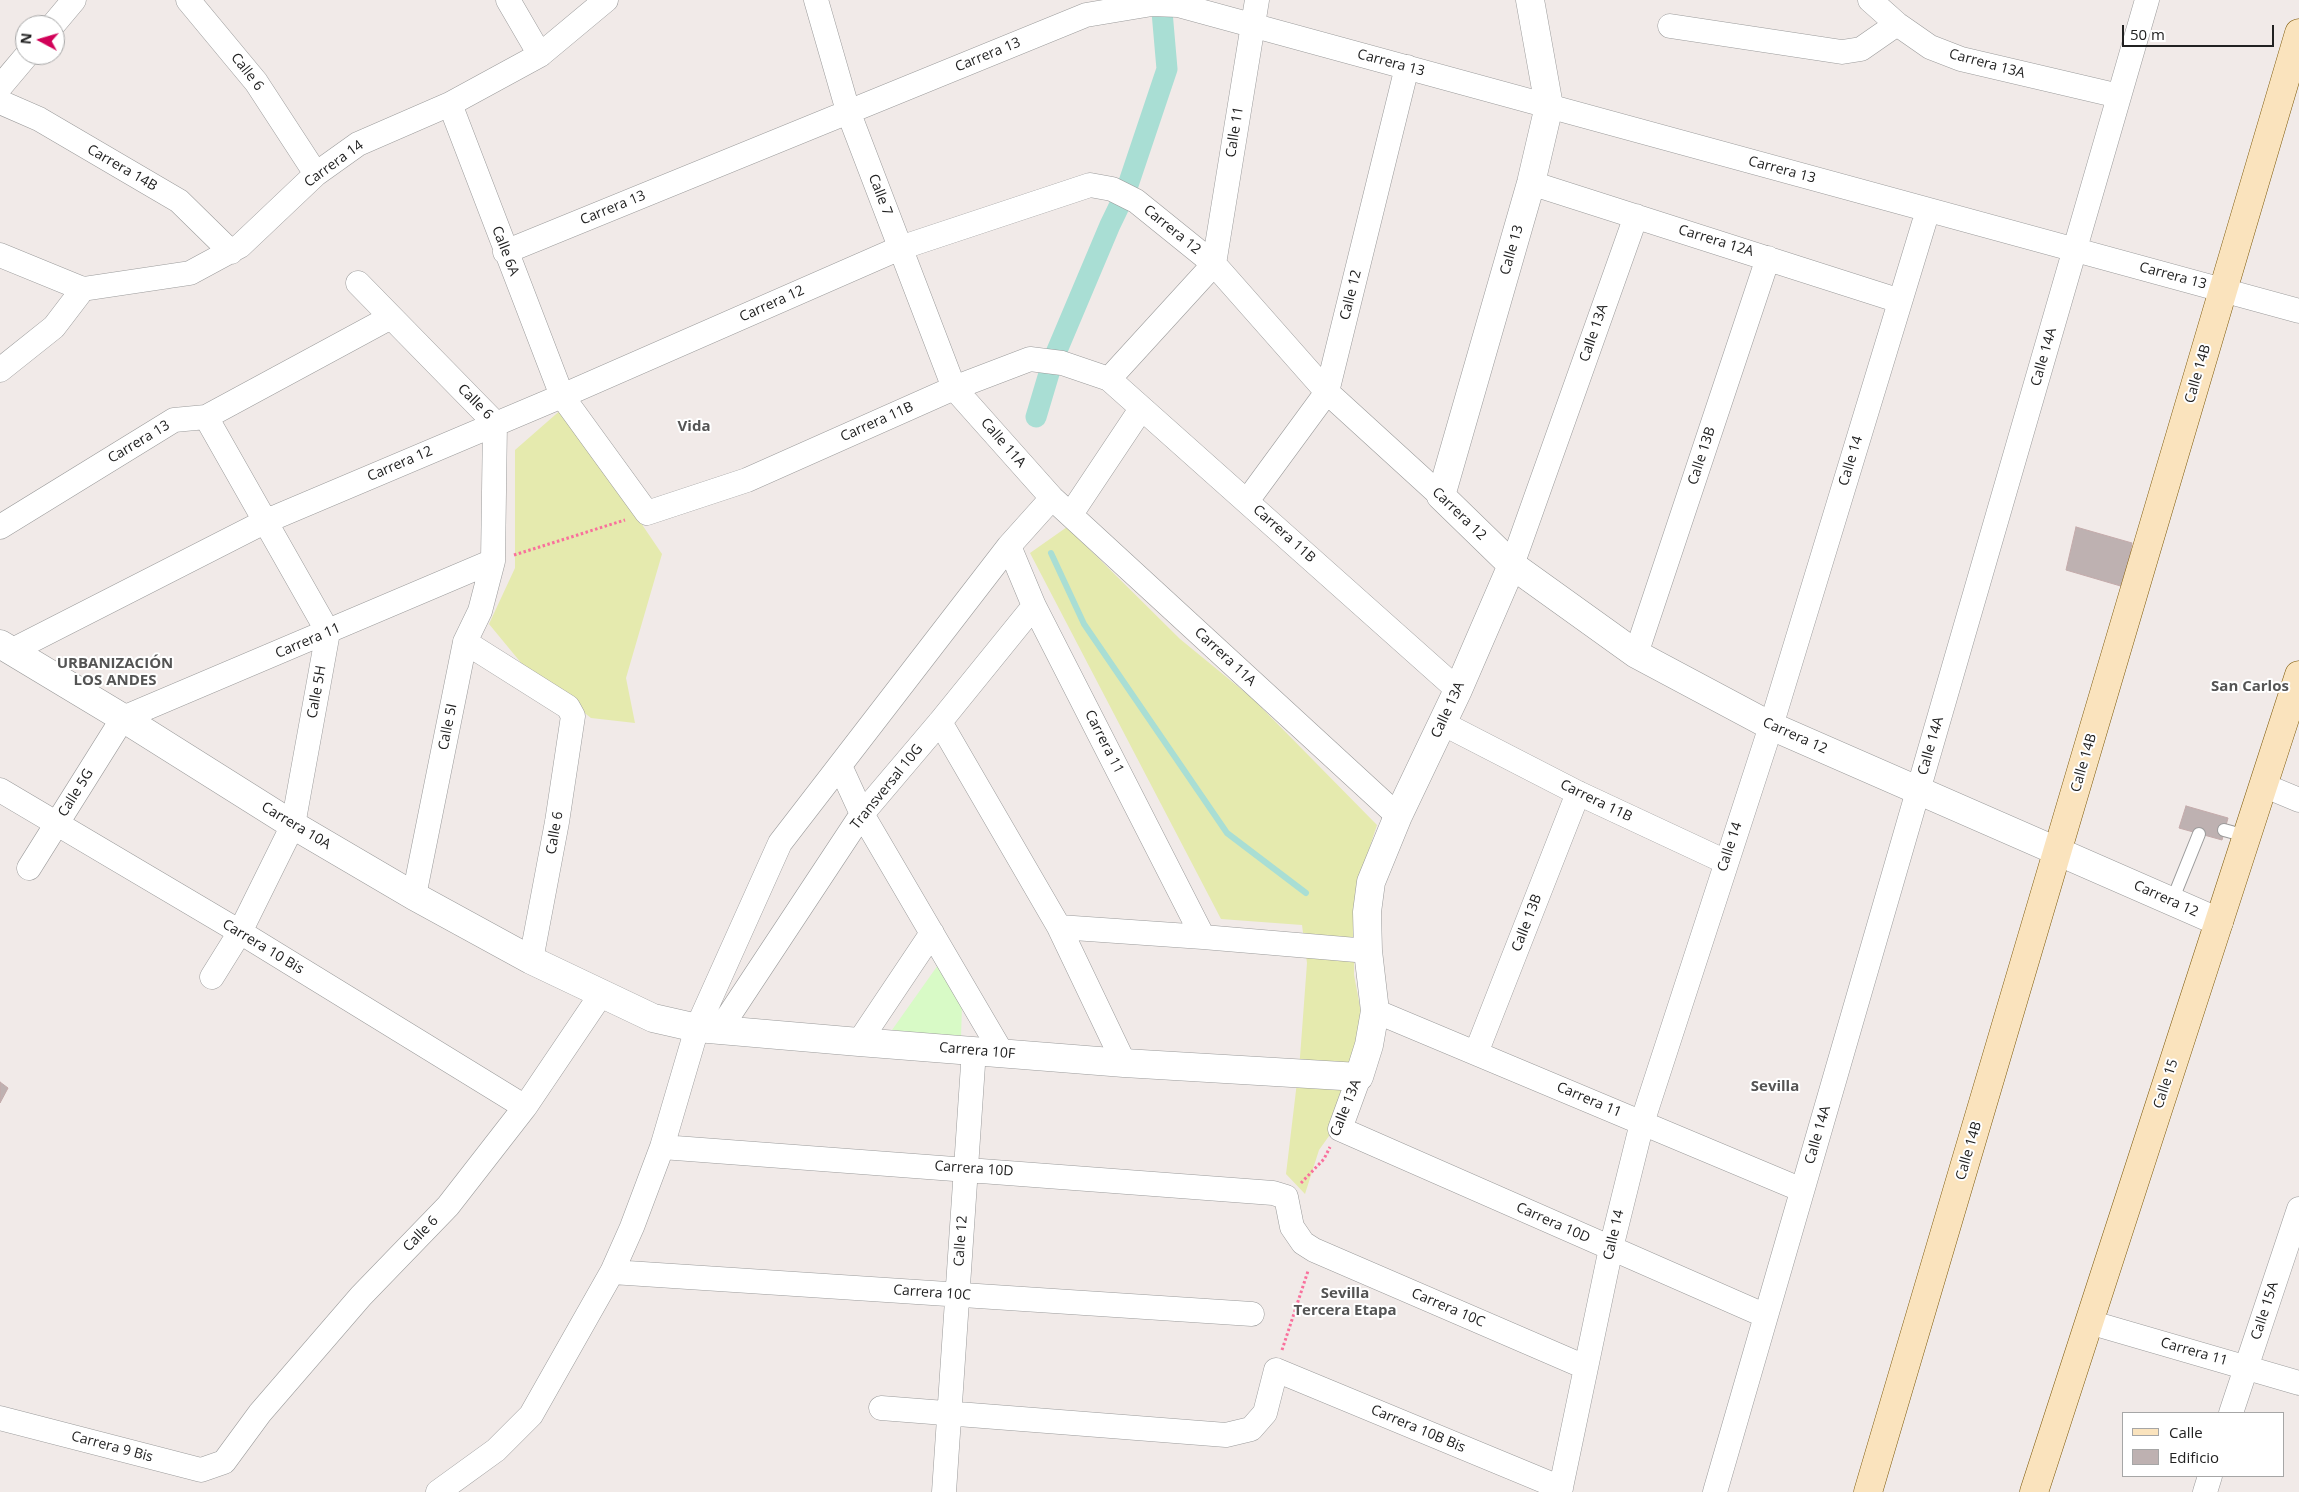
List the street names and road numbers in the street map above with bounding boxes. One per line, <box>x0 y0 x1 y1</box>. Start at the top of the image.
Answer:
street label: Carrera 13 <box>953 34 1023 76</box>
street label: Carrera 13 <box>1355 46 1427 80</box>
street label: Carrera 13A <box>1947 46 2027 82</box>
street label: Calle 6 <box>227 50 267 94</box>
street label: Calle 11 <box>1223 105 1247 159</box>
street label: Carrera 14 <box>301 137 367 191</box>
street label: Carrera 14B <box>84 141 160 195</box>
street label: Carrera 13 <box>1746 153 1818 187</box>
street label: Calle 7 <box>864 172 896 218</box>
street label: Carrera 13 <box>578 187 648 229</box>
street label: Carrera 12 <box>1140 202 1204 258</box>
street label: Carrera 12A <box>1676 222 1756 260</box>
street label: Calle 13 <box>1497 223 1527 277</box>
street label: Calle 6A <box>488 224 522 278</box>
street label: Carrera 13 <box>2137 259 2209 293</box>
street label: Calle 12 <box>1337 268 1365 322</box>
street label: Carrera 12 <box>737 282 807 326</box>
street label: Calle 13A <box>1576 302 1612 364</box>
street label: Calle 14A <box>2028 326 2060 388</box>
street label: Calle 14B <box>2182 343 2214 405</box>
street label: Calle 6 <box>454 381 496 423</box>
street label: Carrera 11B <box>838 398 916 446</box>
street label: Calle 11A <box>977 415 1029 471</box>
street label: Carrera 13 <box>105 417 173 467</box>
street label: Calle 13B <box>1685 425 1719 487</box>
street label: Calle 14 <box>1835 434 1867 488</box>
street label: Carrera 12 <box>365 443 435 485</box>
street label: Carrera 12 <box>1428 484 1490 544</box>
street label: Carrera 11B <box>1249 502 1319 566</box>
street label: Carrera 11 <box>273 620 343 662</box>
street label: Carrera 11A <box>1191 624 1259 690</box>
street label: Calle 5H <box>304 664 330 720</box>
street label: Calle 13A <box>1428 679 1468 741</box>
street label: Calle 5I <box>435 702 461 752</box>
street label: Carrera 11 <box>1081 707 1127 777</box>
street label: Carrera 12 <box>1760 714 1830 758</box>
street label: Calle 14A <box>1915 715 1947 777</box>
street label: Calle 14B <box>2068 732 2100 794</box>
street label: Transversal 10G <box>847 741 927 833</box>
street label: Calle 5G <box>55 766 97 820</box>
street label: Carrera 11B <box>1557 776 1635 826</box>
street label: Carrera 10A <box>258 799 334 853</box>
street label: Calle 6 <box>543 810 567 856</box>
street label: Calle 14 <box>1714 820 1746 874</box>
street label: Carrera 12 <box>2131 877 2201 921</box>
street label: Calle 13B <box>1508 892 1546 954</box>
street label: Carrera 10 Bis <box>219 916 307 978</box>
street label: Carrera 10F <box>938 1039 1016 1063</box>
street label: Calle 15 <box>2150 1057 2182 1111</box>
street label: Calle 13A <box>1327 1077 1365 1139</box>
street label: Carrera 11 <box>1554 1079 1624 1121</box>
street label: Calle 14A <box>1802 1104 1834 1166</box>
street label: Calle 14B <box>1953 1120 1985 1182</box>
street label: Carrera 10D <box>934 1158 1014 1180</box>
street label: Carrera 10D <box>1513 1199 1593 1247</box>
street label: Calle 14 <box>1600 1208 1628 1262</box>
street label: Calle 6 <box>400 1213 442 1255</box>
street label: Calle 12 <box>951 1215 971 1267</box>
street label: Calle 15A <box>2248 1280 2282 1342</box>
street label: Carrera 10C <box>893 1282 971 1304</box>
street label: Carrera 10C <box>1409 1285 1487 1331</box>
street label: Carrera 11 <box>2158 1334 2230 1370</box>
street label: Carrera 10B Bis <box>1368 1402 1468 1456</box>
street label: Carrera 9 Bis <box>69 1428 155 1466</box>

